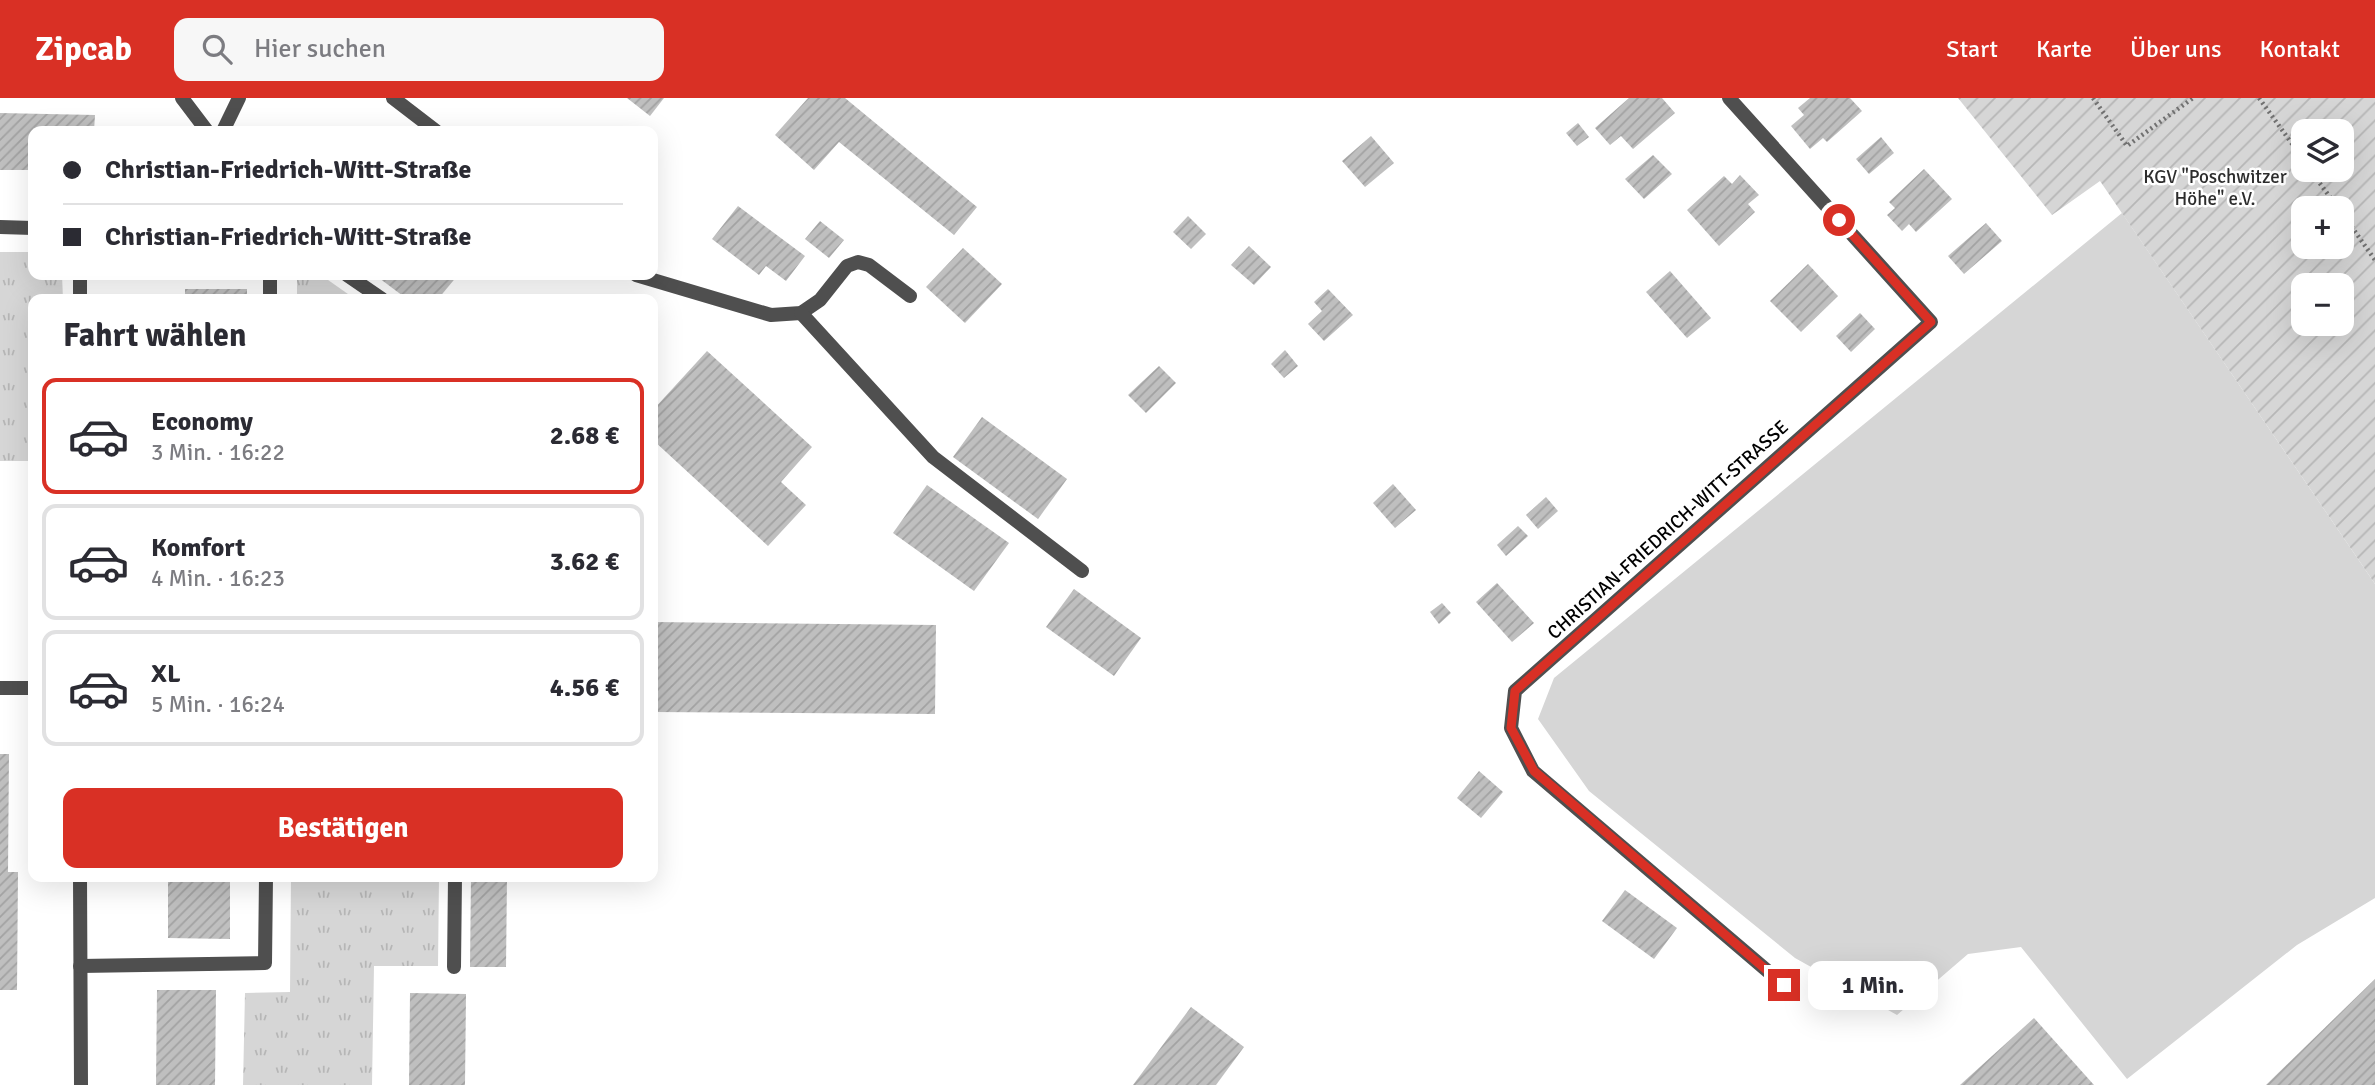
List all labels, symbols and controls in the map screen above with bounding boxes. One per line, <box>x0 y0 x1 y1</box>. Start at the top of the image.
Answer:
search box <box>174 18 664 81</box>
text: Zipcab <box>35 29 132 70</box>
icon: search <box>198 30 236 68</box>
text: Hier suchen <box>254 33 386 65</box>
text: Start <box>1946 34 1998 64</box>
text: Karte <box>2036 34 2092 64</box>
text: Über uns <box>2130 34 2222 64</box>
text: Kontakt <box>2260 34 2340 64</box>
map controls <box>2291 119 2354 336</box>
button: layers <box>2291 119 2354 182</box>
text: Christian-Friedrich-Witt-Straße <box>105 154 471 186</box>
park label: KGV "Poschwitzer Höhe" e.V. <box>2143 165 2287 211</box>
button: + <box>2291 196 2354 259</box>
route start <box>1823 204 1855 236</box>
text: Christian-Friedrich-Witt-Straße <box>105 221 471 253</box>
button: − <box>2291 273 2354 336</box>
text: Fahrt wählen <box>63 316 247 355</box>
icon: car <box>67 405 130 468</box>
text: Economy <box>151 406 253 438</box>
street label: CHRISTIAN-FRIEDRICH-WITT-STRASSE <box>1542 415 1794 645</box>
text: 2.68 € <box>550 420 619 452</box>
text: 3 Min. · 16:22 <box>151 438 285 467</box>
icon: car <box>67 531 130 594</box>
text: Komfort <box>151 532 245 564</box>
text: 3.62 € <box>550 546 619 578</box>
text: 4 Min. · 16:23 <box>151 564 285 593</box>
icon: car <box>67 657 130 720</box>
text: XL <box>151 658 181 690</box>
text: 4.56 € <box>550 672 619 704</box>
text: 5 Min. · 16:24 <box>151 690 285 719</box>
button: Bestätigen <box>63 788 623 868</box>
callout: 1 Min. <box>1809 960 1938 1010</box>
route end <box>1768 969 1800 1001</box>
text: 1 Min. <box>1842 971 1904 1000</box>

